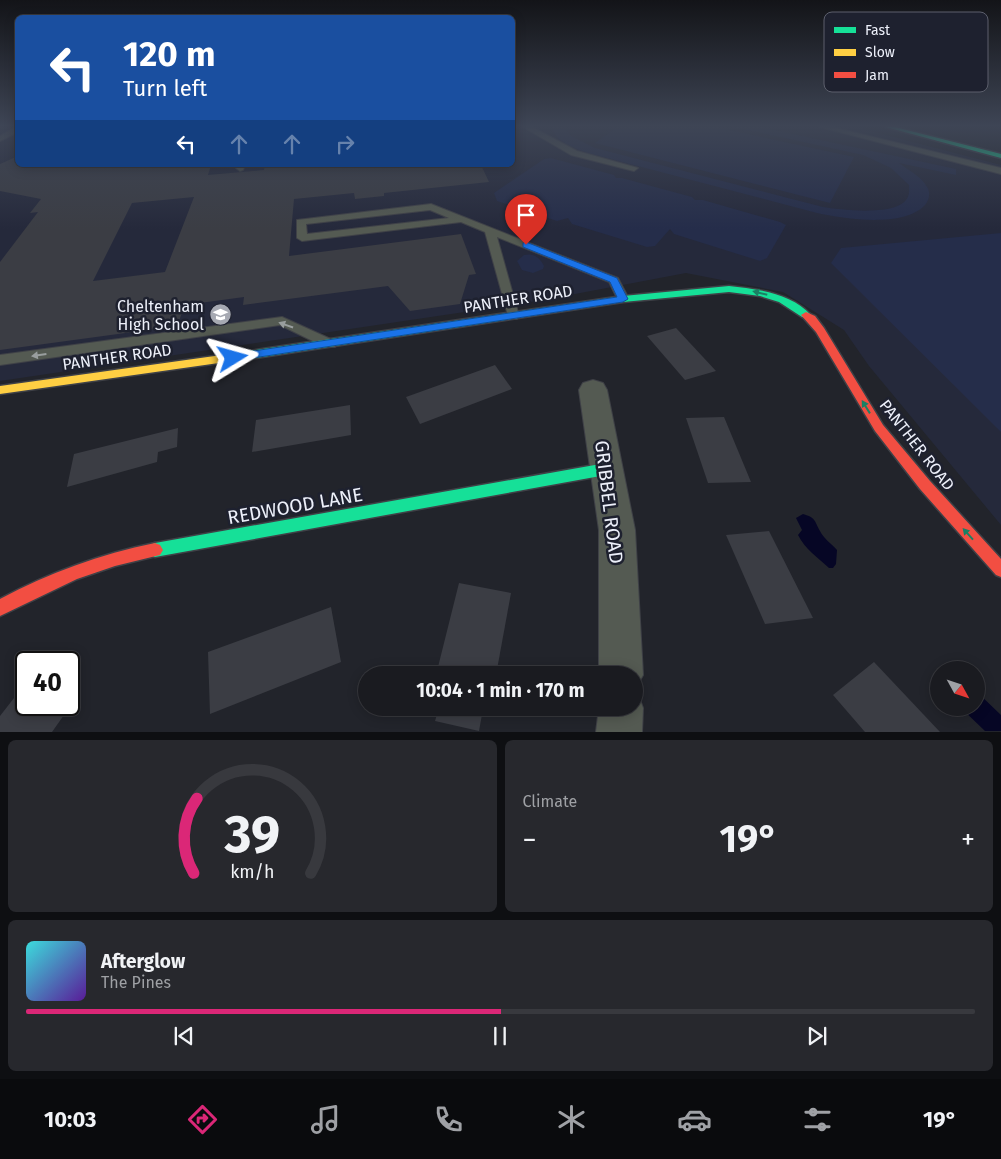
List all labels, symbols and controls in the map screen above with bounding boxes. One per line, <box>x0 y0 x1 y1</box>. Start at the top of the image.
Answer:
legend <box>824 12 988 92</box>
text: Fast <box>865 22 891 39</box>
text: 120 m <box>123 33 216 75</box>
icon: left <box>40 35 105 100</box>
text: Slow <box>865 44 895 61</box>
text: Jam <box>865 67 889 84</box>
text: Turn left <box>123 75 207 102</box>
icon: left <box>172 130 200 158</box>
icon: ahead <box>225 130 253 158</box>
icon: ahead <box>278 130 306 158</box>
icon: right <box>331 130 359 158</box>
pin <box>505 194 547 245</box>
icon: arrive <box>512 201 540 229</box>
street label: PANTHER ROAD <box>462 281 574 317</box>
one-way arrow <box>753 289 768 297</box>
place label: Cheltenham High School <box>117 297 204 334</box>
school or university icon: Cheltenham High School <box>208 303 232 327</box>
one-way arrow <box>278 320 293 328</box>
position arrow <box>206 331 258 383</box>
street label: PANTHER ROAD <box>61 340 173 374</box>
one-way arrow <box>31 351 47 359</box>
street label: PANTHER ROAD <box>876 396 958 494</box>
one-way arrow <box>862 401 871 414</box>
street label: GRIBBEL ROAD <box>590 439 628 565</box>
street label: REDWOOD LANE <box>226 483 364 529</box>
one-way arrow <box>963 527 974 540</box>
speed limit sign: 40 <box>15 651 80 716</box>
north arrow <box>930 661 985 716</box>
map controls <box>930 661 985 716</box>
text: 10:04 · 1 min · 170 m <box>416 679 585 702</box>
text: Climate <box>523 792 577 811</box>
text: 39 <box>223 803 280 866</box>
text: 19° <box>719 816 778 862</box>
text: − <box>523 823 537 856</box>
text: + <box>961 823 975 856</box>
text: km/h <box>230 861 274 883</box>
text: Afterglow <box>101 950 185 973</box>
text: The Pines <box>101 973 171 992</box>
icon: previous <box>170 1022 198 1050</box>
icon: pause <box>486 1022 514 1050</box>
icon: next <box>803 1022 831 1050</box>
icon: directions <box>185 1102 220 1137</box>
icon: music <box>308 1102 343 1137</box>
icon: phone <box>431 1102 466 1137</box>
icon: climate <box>554 1102 589 1137</box>
icon: car <box>677 1102 712 1137</box>
icon: filters <box>800 1102 835 1137</box>
text: 10:03 <box>44 1106 96 1133</box>
text: 19° <box>923 1106 957 1133</box>

